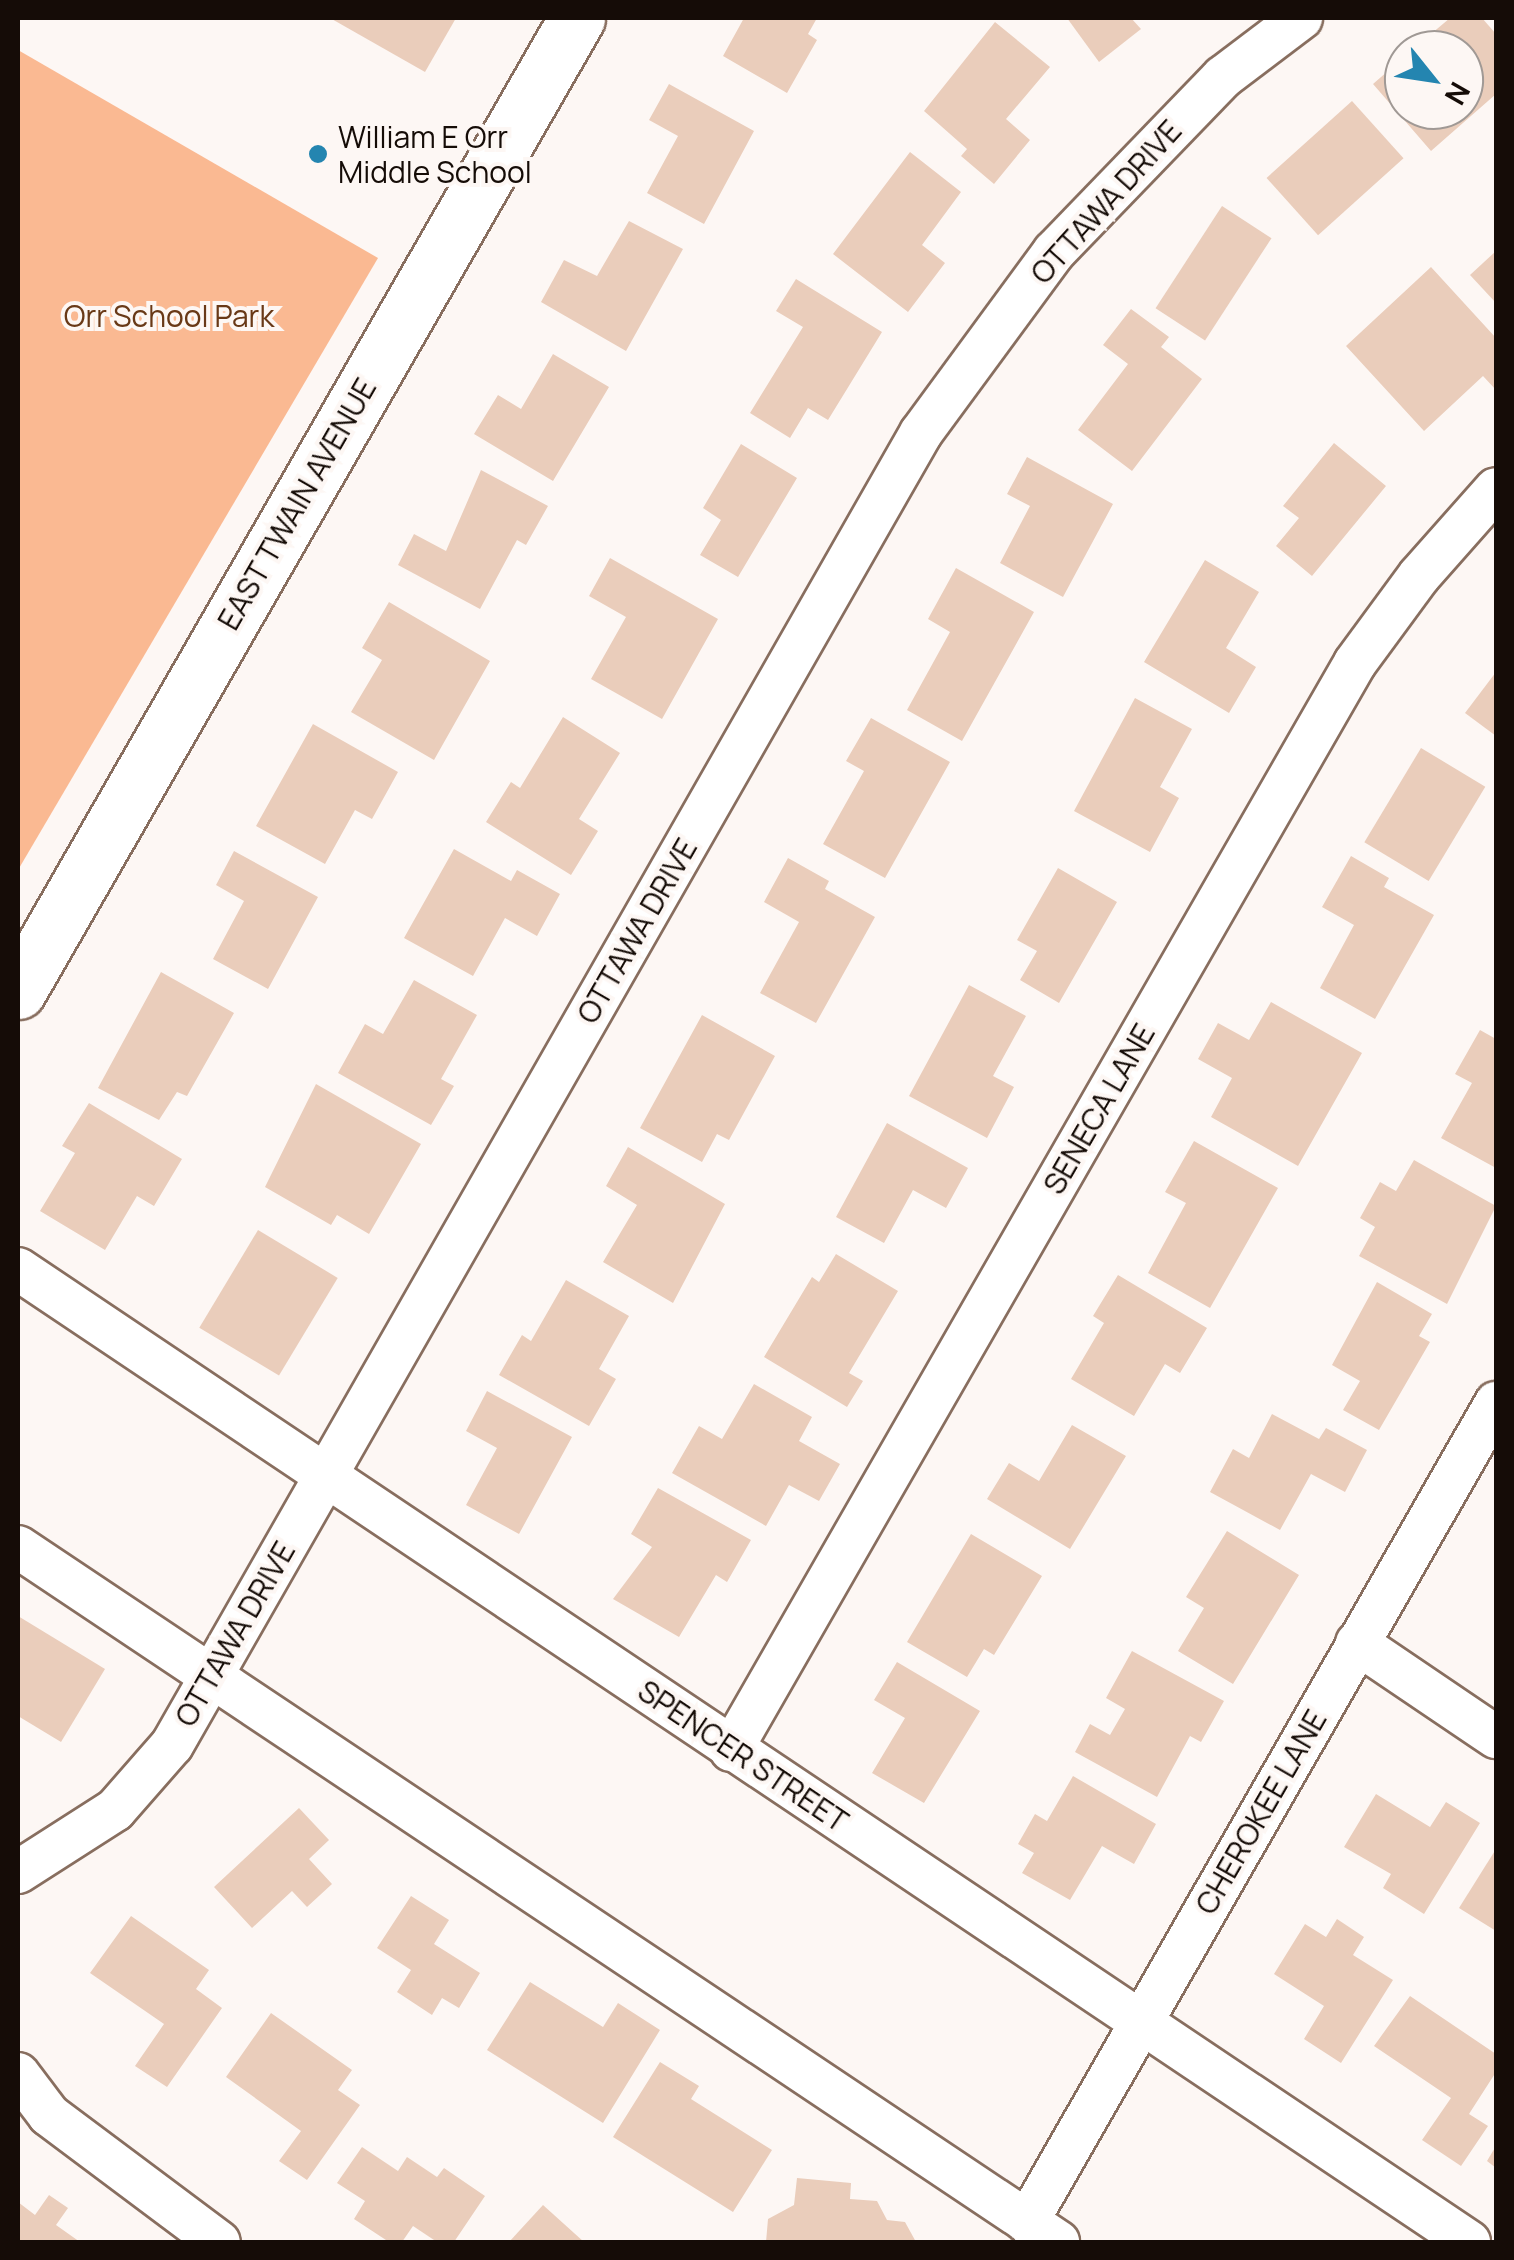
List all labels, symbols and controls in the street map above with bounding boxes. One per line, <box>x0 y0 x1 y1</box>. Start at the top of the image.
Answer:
north arrow <box>1384 30 1484 130</box>
text: N <box>1437 76 1480 112</box>
street label: OTTAWA DRIVE <box>1023 113 1189 291</box>
place label: William E Orr Middle School <box>338 119 532 190</box>
marker: William E Orr Middle School <box>307 143 329 165</box>
park label: Orr School Park <box>64 298 274 334</box>
street label: EAST TWAIN AVENUE <box>210 372 384 636</box>
street label: OTTAWA DRIVE <box>570 832 704 1030</box>
street label: SENECA LANE <box>1036 1018 1162 1200</box>
street label: OTTAWA DRIVE <box>168 1535 302 1733</box>
street label: SPENCER STREET <box>631 1673 855 1839</box>
street label: CHEROKEE LANE <box>1188 1704 1334 1920</box>

